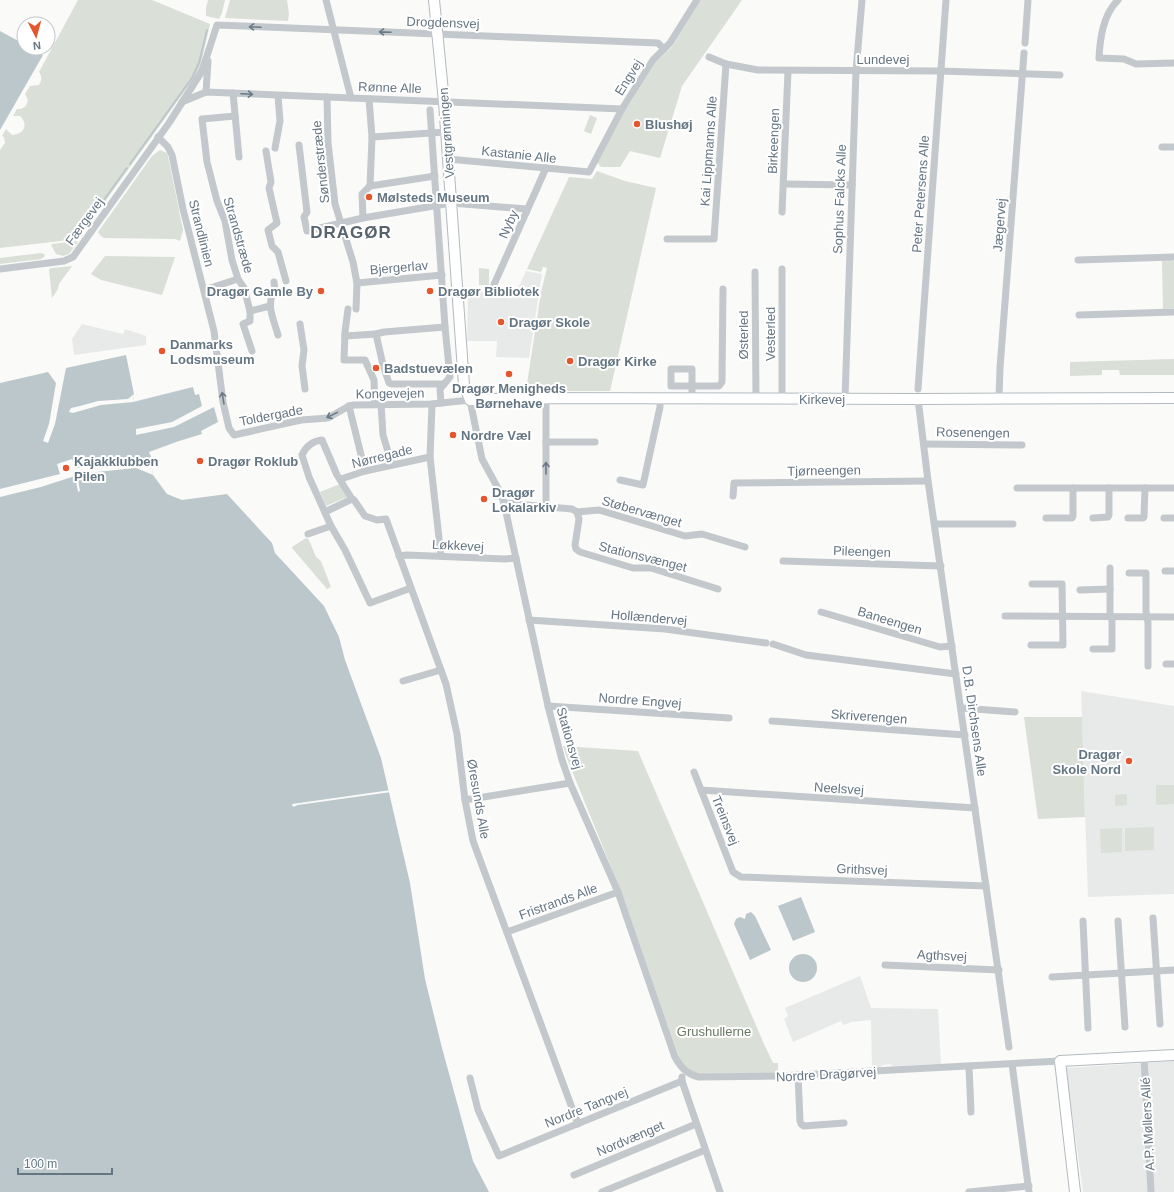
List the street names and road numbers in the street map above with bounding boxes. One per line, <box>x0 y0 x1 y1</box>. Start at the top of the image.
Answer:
street label: Drogdensvej <box>406 14 480 31</box>
street label: Lundevej <box>857 52 909 67</box>
street label: Engvej <box>612 56 645 98</box>
street label: Rønne Alle <box>358 79 422 96</box>
street label: Vestgrønningen <box>436 87 457 179</box>
street label: Kai Lippmanns Alle <box>697 95 720 207</box>
street label: Birkeengen <box>765 108 782 174</box>
street label: Sønderstræde <box>309 120 332 204</box>
street label: Peter Petersens Alle <box>909 135 932 253</box>
street label: Kastanie Alle <box>481 143 557 166</box>
street label: Sophus Falcks Alle <box>830 144 849 254</box>
street label: Færgevej <box>62 195 107 248</box>
street label: Strandstræde <box>220 195 257 275</box>
street label: Strandlinien <box>186 198 217 268</box>
street label: Jægervej <box>990 198 1009 252</box>
street label: Nyby <box>496 207 522 241</box>
street label: Bjergerlav <box>369 257 429 278</box>
street label: Vesterled <box>763 307 778 361</box>
street label: Østerled <box>736 310 751 360</box>
street label: Kongevejen <box>356 385 424 402</box>
street label: Kirkevej <box>799 392 845 407</box>
street label: Toldergade <box>238 402 304 429</box>
street label: Rosenengen <box>936 424 1010 441</box>
street label: Nørregade <box>350 442 414 471</box>
street label: Tjørneengen <box>787 462 861 479</box>
street label: Støbervænget <box>600 493 684 530</box>
street label: Løkkevej <box>432 537 484 554</box>
street label: Stationsvænget <box>597 538 689 575</box>
street label: Pileengen <box>833 543 891 560</box>
street label: Baneengen <box>856 604 924 637</box>
street label: Hollændervej <box>610 607 688 628</box>
street label: D.B. Dirchsens Alle <box>959 665 990 777</box>
street label: Nordre Engvej <box>598 690 682 711</box>
street label: Stationsvej <box>554 706 586 771</box>
street label: Skriverengen <box>830 706 908 727</box>
street label: Øresunds Alle <box>464 758 493 840</box>
street label: Neelsvej <box>814 779 864 798</box>
street label: Treinsvej <box>709 793 742 847</box>
street label: Grithsvej <box>836 861 888 878</box>
street label: Fristrands Alle <box>517 880 599 923</box>
street label: Agthsvej <box>917 947 967 964</box>
street label: Nordre Dragørvej <box>775 1064 877 1085</box>
street label: A.P. Møllers Allé <box>1138 1077 1157 1171</box>
street label: Nordre Tangvej <box>543 1084 630 1131</box>
street label: Nordvænget <box>594 1117 666 1159</box>

